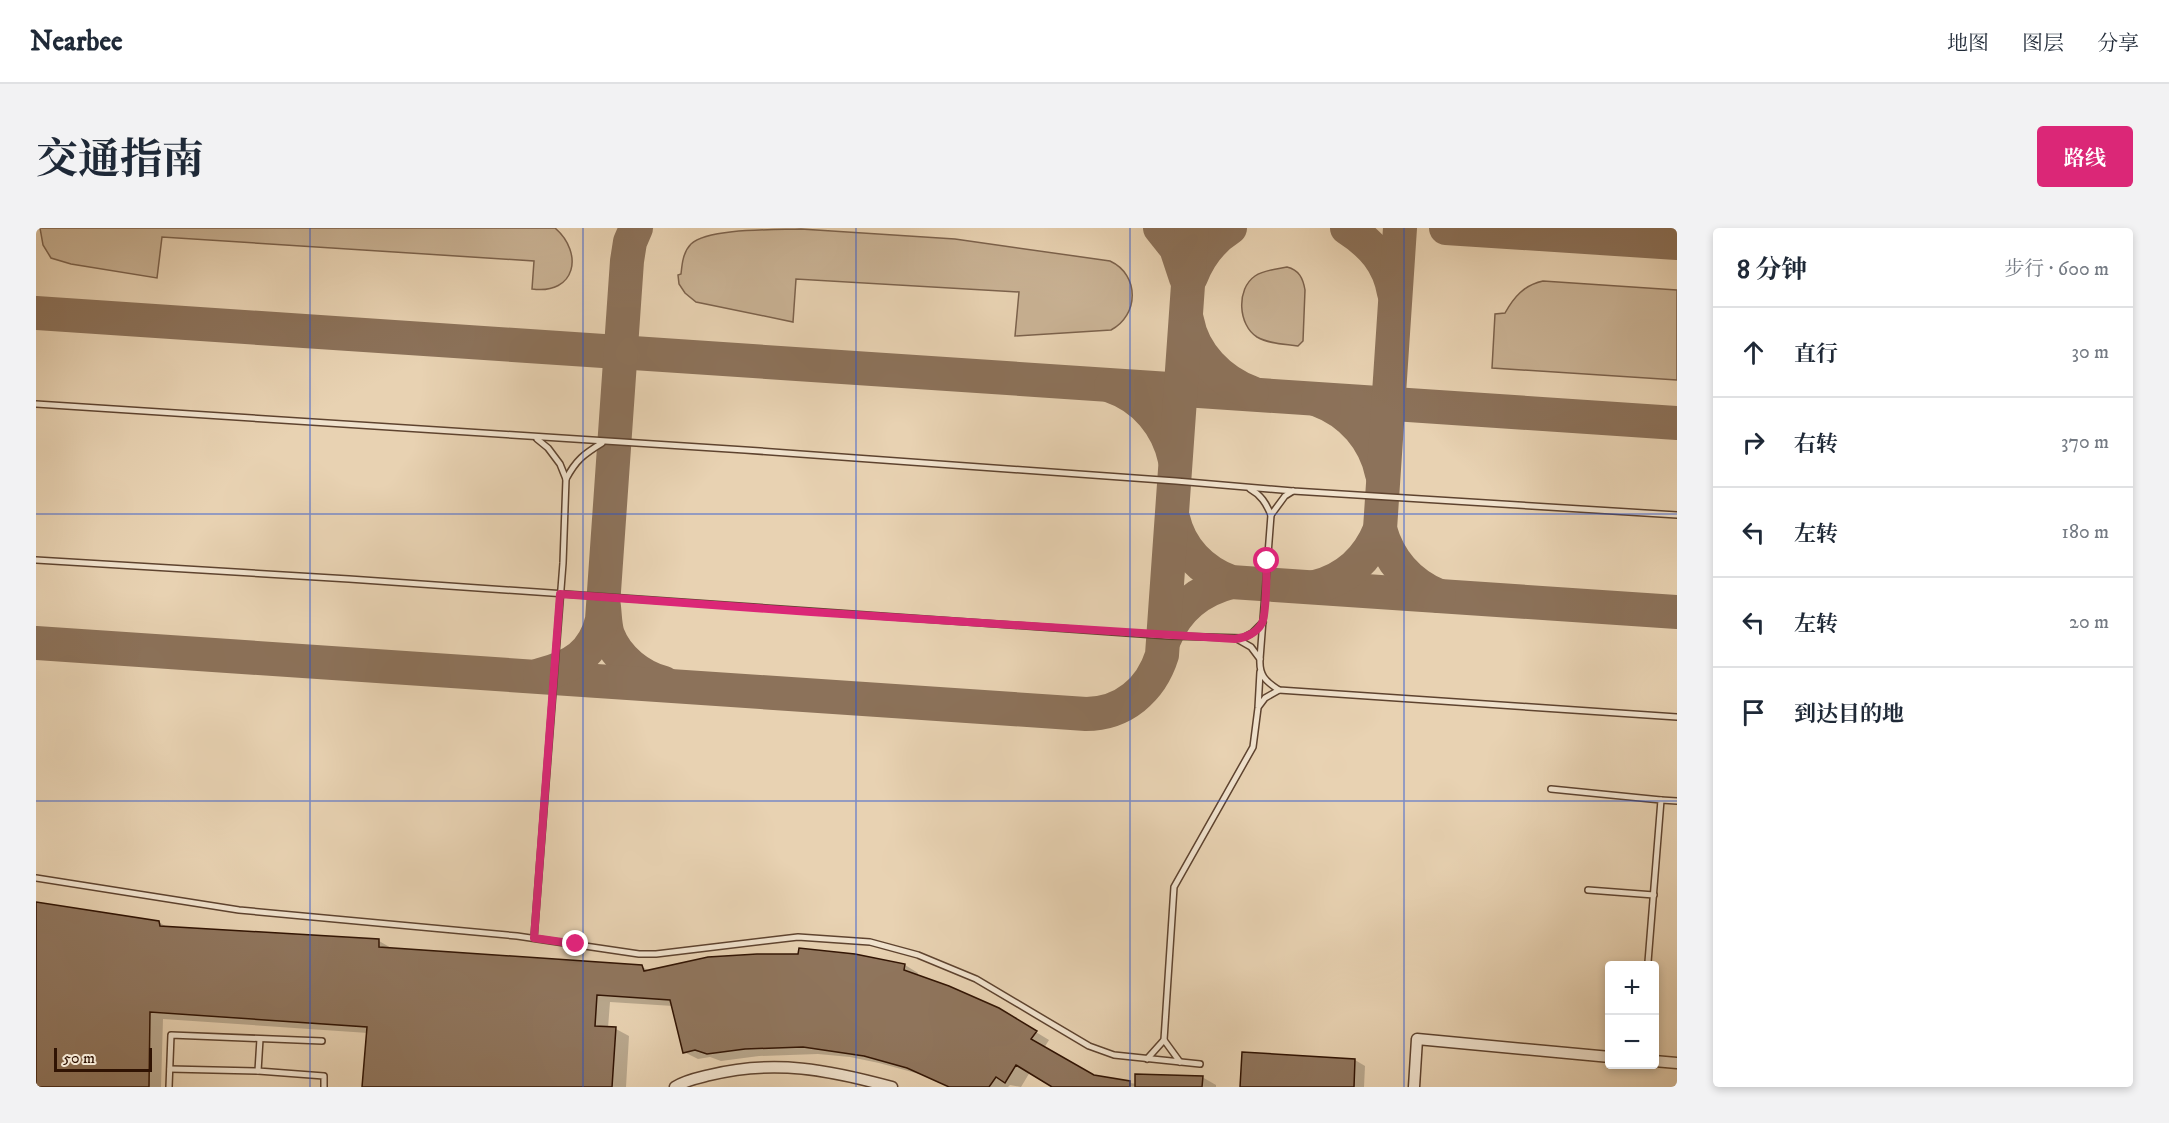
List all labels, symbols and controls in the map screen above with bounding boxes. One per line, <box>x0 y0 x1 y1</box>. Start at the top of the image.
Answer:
text: Nearbee <box>30 24 123 59</box>
text: 地图 <box>1947 31 1989 57</box>
text: 图层 <box>2022 31 2064 57</box>
text: 分享 <box>2097 31 2139 57</box>
button: 路线 <box>2037 126 2133 187</box>
text: 交通指南 <box>36 135 204 187</box>
text: 8 分钟 <box>1737 254 1808 287</box>
text: 步行 · 600 m <box>2004 257 2109 282</box>
icon: ahead <box>1737 336 1770 369</box>
text: 30 m <box>2071 340 2109 365</box>
text: 直行 <box>1794 341 1838 368</box>
icon: right <box>1737 426 1770 459</box>
text: 370 m <box>2061 430 2109 455</box>
text: 右转 <box>1794 431 1838 458</box>
icon: left <box>1737 516 1770 549</box>
text: 180 m <box>2062 520 2109 545</box>
text: 左转 <box>1794 521 1838 548</box>
route start <box>1253 547 1279 573</box>
icon: left <box>1737 606 1770 639</box>
text: 20 m <box>2069 610 2109 635</box>
text: 左转 <box>1794 611 1838 638</box>
icon: arrive <box>1737 696 1770 729</box>
text: 到达目的地 <box>1794 701 1904 728</box>
route end <box>562 930 588 956</box>
map controls <box>1605 961 1659 1069</box>
button: + <box>1605 961 1659 1015</box>
button: − <box>1605 1015 1659 1069</box>
scale bar <box>54 1045 152 1072</box>
text: 50 m <box>63 1048 95 1068</box>

